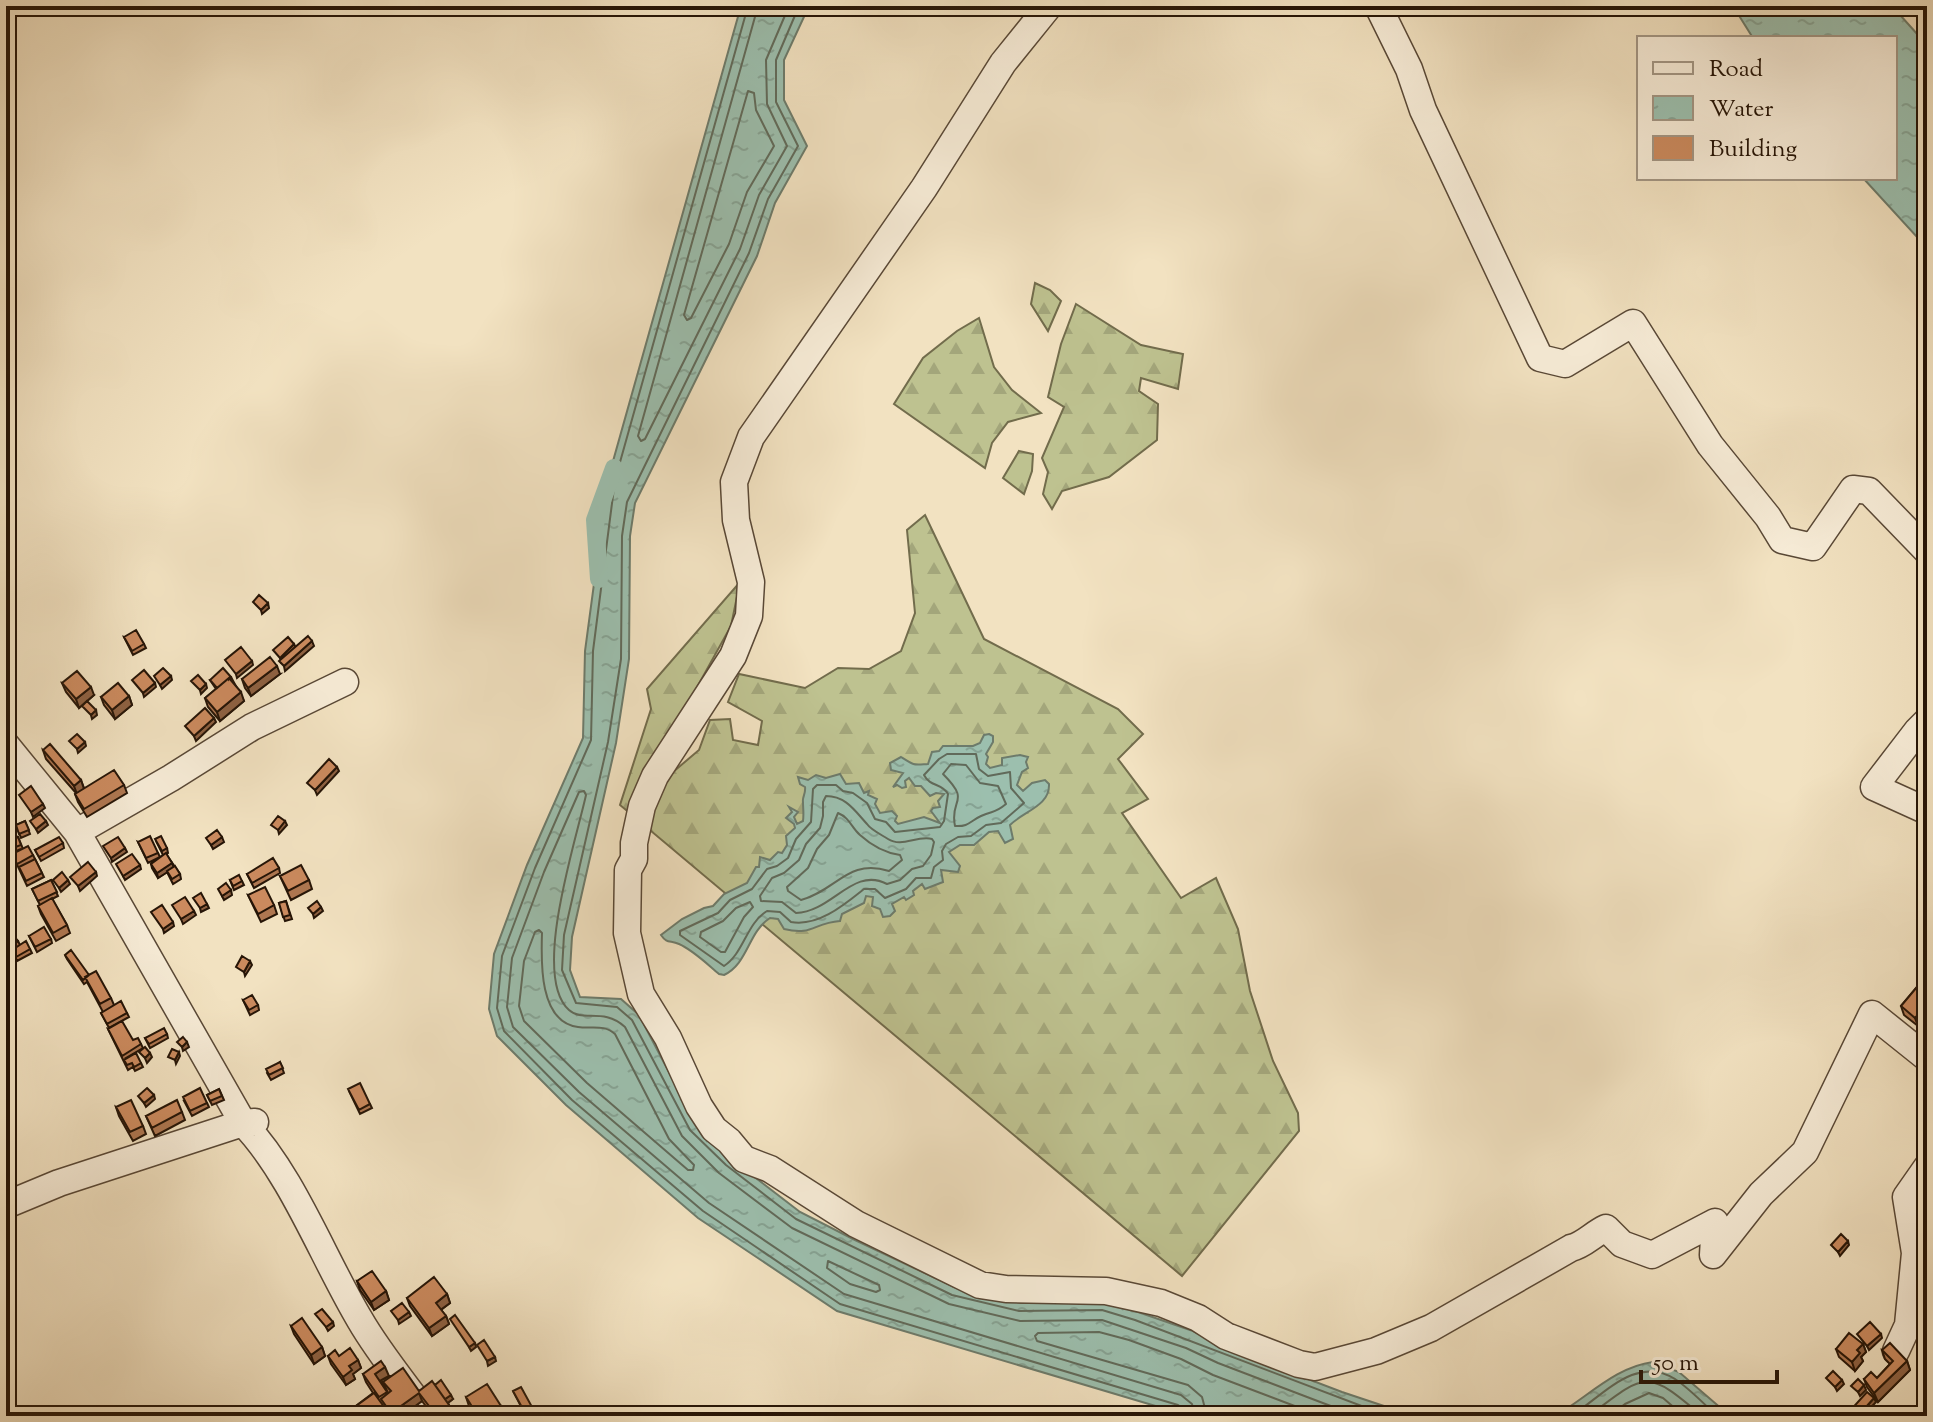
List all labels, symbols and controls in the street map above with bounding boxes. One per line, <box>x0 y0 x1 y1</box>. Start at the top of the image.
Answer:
legend <box>1637 36 1897 180</box>
text: Road <box>1709 53 1763 87</box>
text: Water <box>1709 93 1773 127</box>
text: Building <box>1709 133 1798 167</box>
scale bar <box>1641 1334 1777 1384</box>
text: 50 m <box>1651 1347 1699 1381</box>

